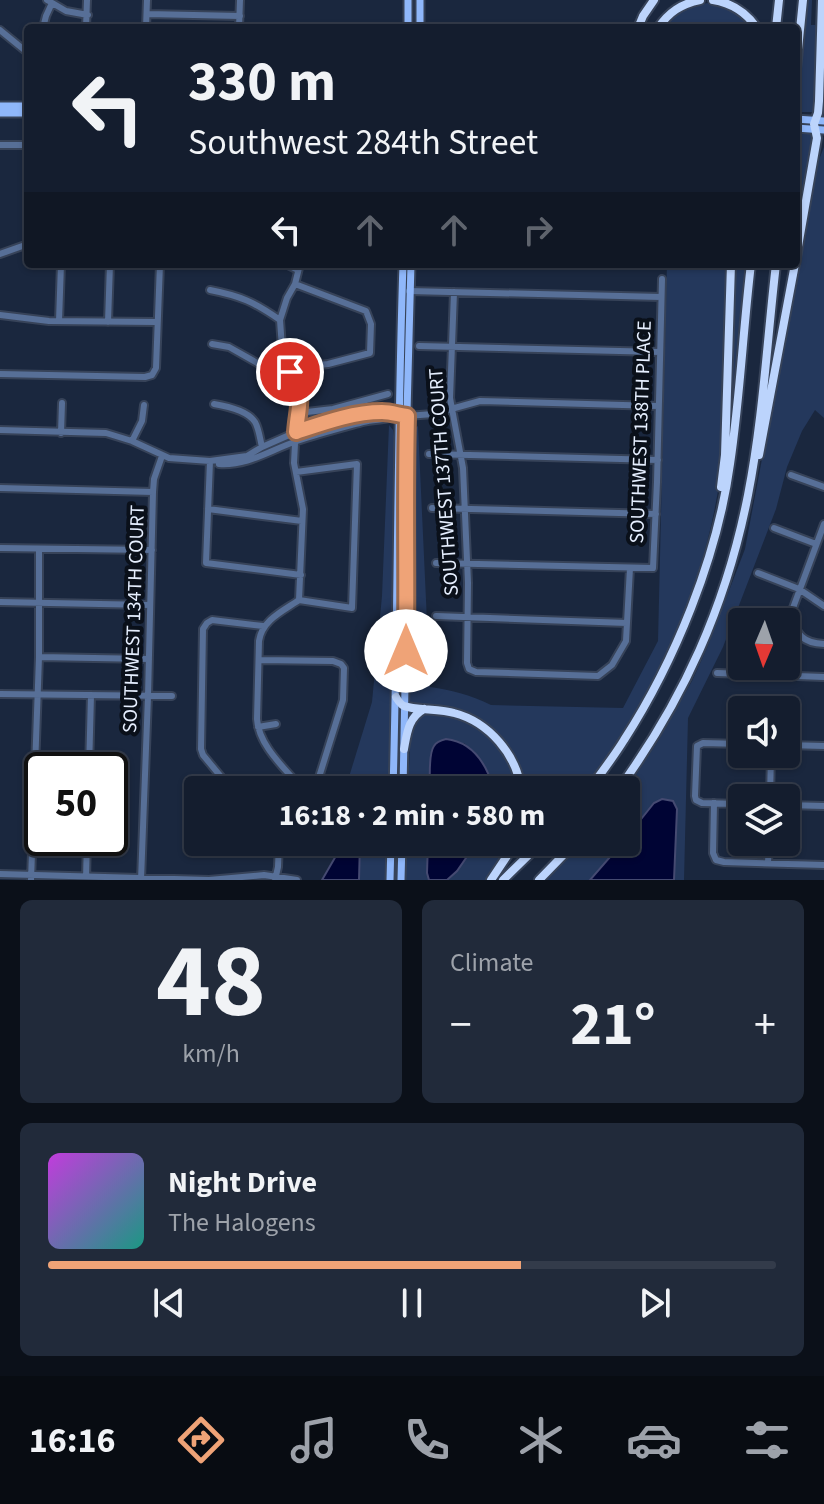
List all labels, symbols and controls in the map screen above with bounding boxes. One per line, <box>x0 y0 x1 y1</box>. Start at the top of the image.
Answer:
text: 330 m <box>188 43 336 122</box>
icon: left <box>56 56 160 160</box>
text: Southwest 284th Street <box>188 117 538 168</box>
icon: left <box>264 208 308 252</box>
icon: ahead <box>348 208 392 252</box>
icon: ahead <box>432 208 476 252</box>
icon: right <box>516 208 560 252</box>
street label: SOUTHWEST 138TH PLACE <box>623 320 659 544</box>
pin <box>256 338 324 406</box>
icon: arrive <box>268 350 312 394</box>
street label: SOUTHWEST 137TH COURT <box>422 367 466 597</box>
street label: SOUTHWEST 134TH COURT <box>116 504 152 734</box>
north arrow <box>728 608 800 680</box>
map controls <box>728 608 800 856</box>
position arrow <box>364 609 448 693</box>
button: sound <box>728 696 800 768</box>
speed limit sign: 50 <box>24 752 128 856</box>
button: layers <box>728 784 800 856</box>
text: 16:18 · 2 min · 580 m <box>279 794 545 837</box>
text: 48 <box>156 909 266 1057</box>
text: Climate <box>450 944 534 981</box>
text: 21° <box>570 983 656 1068</box>
text: − <box>450 994 472 1057</box>
text: + <box>754 994 776 1057</box>
text: km/h <box>182 1035 240 1072</box>
text: Night Drive <box>168 1161 317 1204</box>
text: The Halogens <box>168 1204 316 1241</box>
icon: previous <box>147 1281 191 1325</box>
icon: pause <box>390 1281 434 1325</box>
icon: next <box>633 1281 677 1325</box>
icon: directions <box>173 1412 229 1468</box>
icon: music <box>286 1412 342 1468</box>
icon: phone <box>399 1412 455 1468</box>
icon: climate <box>513 1412 569 1468</box>
icon: car <box>626 1412 682 1468</box>
icon: filters <box>739 1412 795 1468</box>
text: 16:16 <box>29 1415 115 1466</box>

